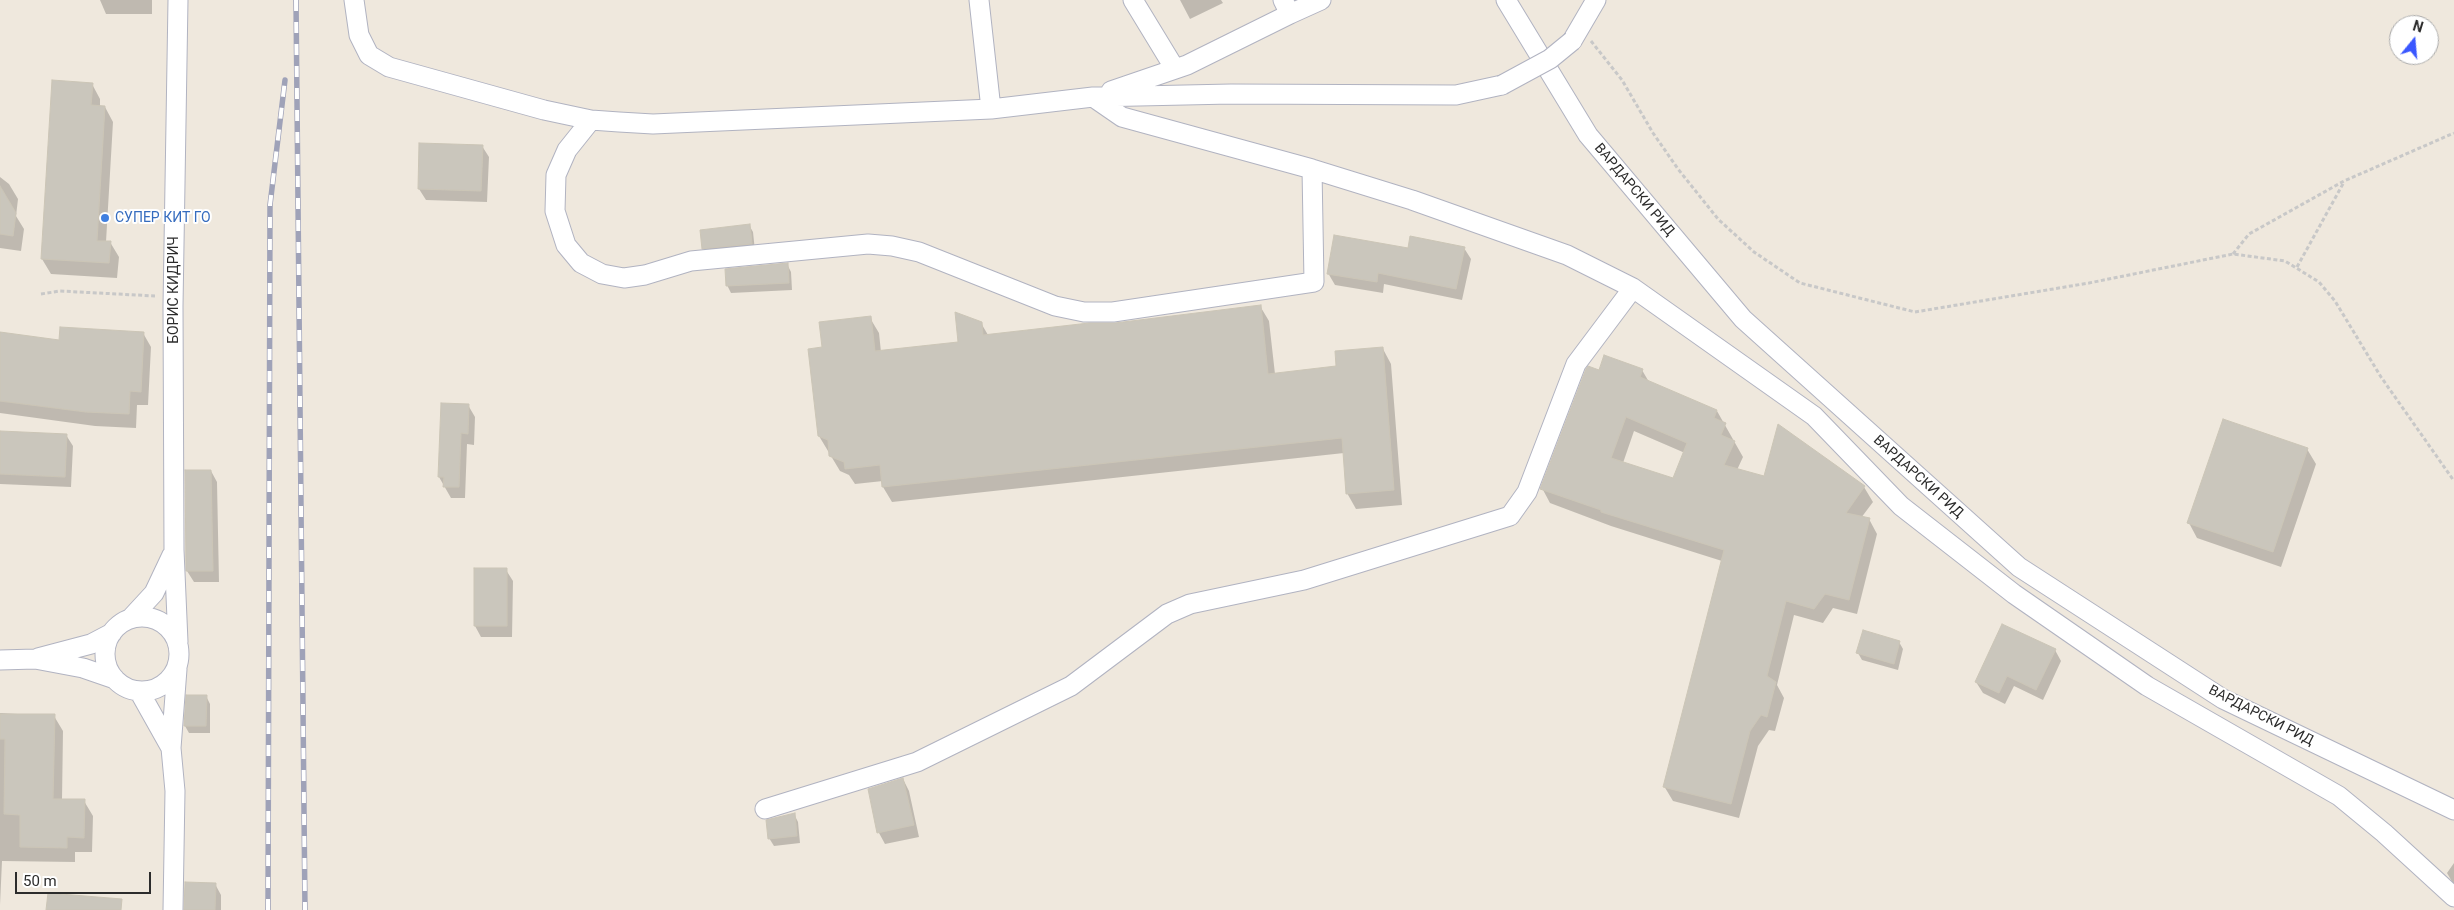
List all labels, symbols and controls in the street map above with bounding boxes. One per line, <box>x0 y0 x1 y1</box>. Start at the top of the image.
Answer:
north arrow <box>2389 15 2439 65</box>
text: N <box>2411 18 2425 36</box>
street label: ВАРДАРСКИ РИД <box>1590 140 1678 240</box>
place label: СУПЕР КИТ ГО <box>115 210 211 226</box>
marker: СУПЕР КИТ ГО <box>99 212 111 224</box>
street label: БОРИС КИДРИЧ <box>166 236 182 344</box>
street label: ВАРДАРСКИ РИД <box>1869 432 1967 522</box>
street label: ВАРДАРСКИ РИД <box>2206 682 2316 750</box>
scale bar <box>18 862 154 894</box>
text: 50 m <box>23 872 57 890</box>

